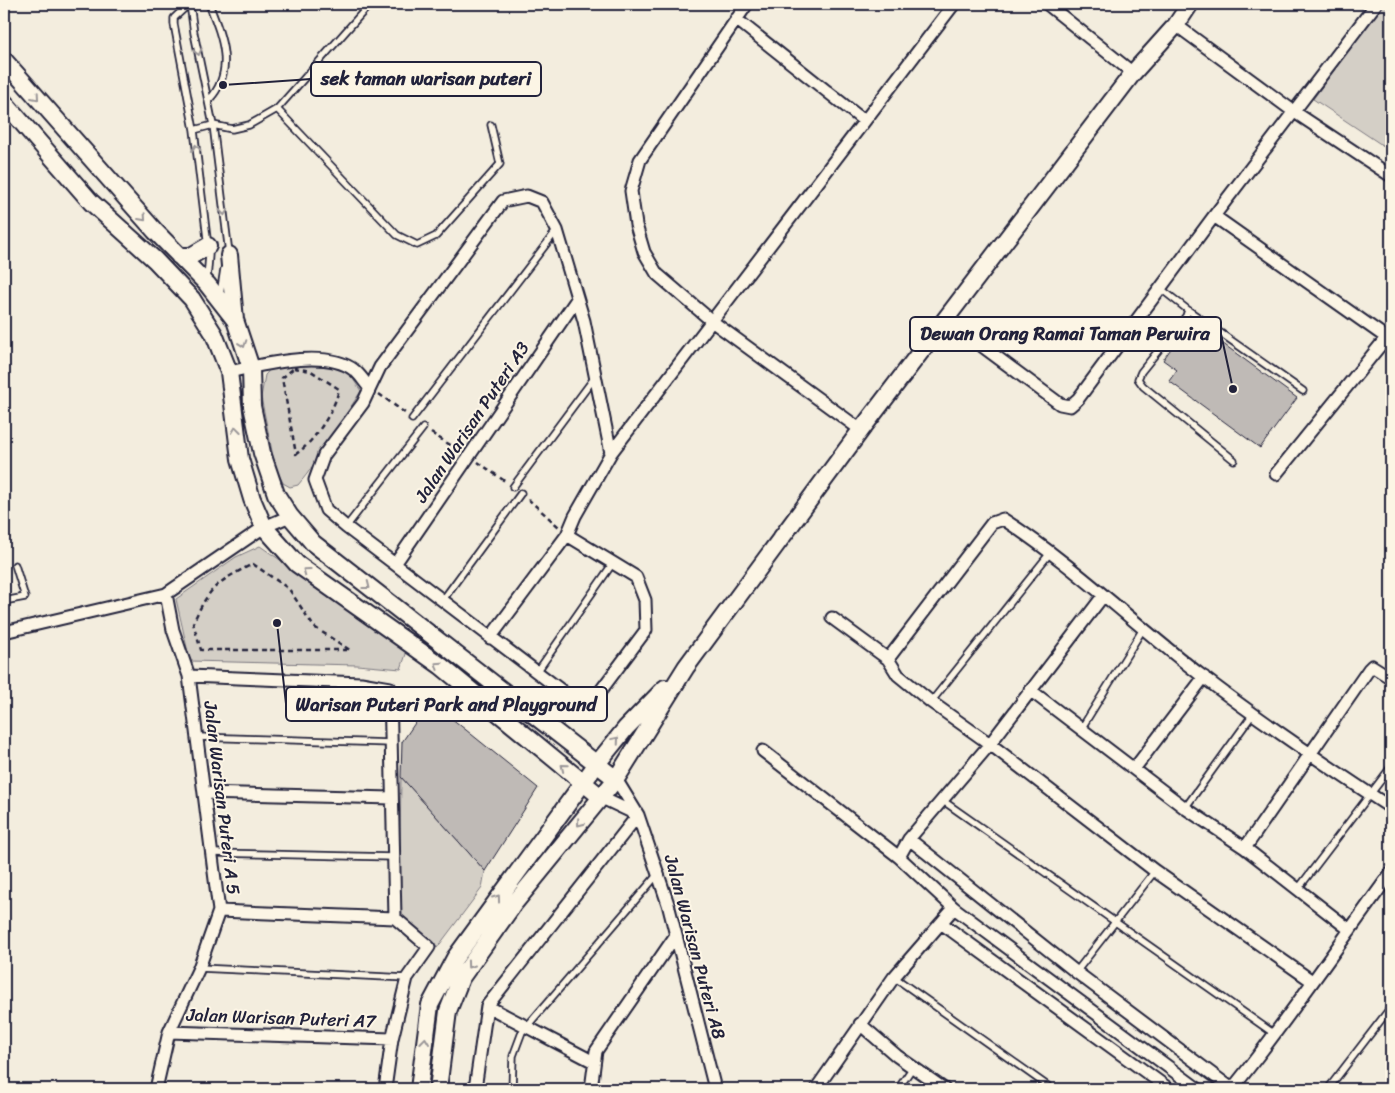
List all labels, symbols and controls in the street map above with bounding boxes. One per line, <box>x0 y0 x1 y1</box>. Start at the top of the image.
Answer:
one-way arrow <box>192 47 203 56</box>
callout: sek taman warisan puteri <box>311 62 541 96</box>
text: sek taman warisan puteri <box>320 62 532 95</box>
one-way arrow <box>30 91 39 100</box>
one-way arrow <box>191 144 202 152</box>
one-way arrow <box>218 208 229 216</box>
one-way arrow <box>137 213 146 222</box>
callout: Dewan Orang Ramai Taman Perwira <box>910 317 1221 351</box>
text: Dewan Orang Ramai Taman Perwira <box>920 317 1210 350</box>
street label: Jalan Warisan Puteri A3 <box>405 335 538 510</box>
one-way arrow <box>237 339 247 348</box>
one-way arrow <box>231 425 242 433</box>
one-way arrow <box>302 568 311 577</box>
one-way arrow <box>361 580 370 588</box>
one-way arrow <box>434 662 444 671</box>
callout: Warisan Puteri Park and Playground <box>286 687 607 721</box>
text: Warisan Puteri Park and Playground <box>296 688 598 721</box>
street label: Jalan Warisan Puteri A 5 <box>194 698 250 897</box>
one-way arrow <box>610 737 619 746</box>
one-way arrow <box>561 765 570 773</box>
one-way arrow <box>578 817 586 826</box>
street label: Jalan Warisan Puteri A8 <box>655 850 735 1043</box>
one-way arrow <box>491 894 500 904</box>
one-way arrow <box>467 959 476 969</box>
street label: Jalan Warisan Puteri A7 <box>185 999 378 1037</box>
one-way arrow <box>420 1037 430 1045</box>

